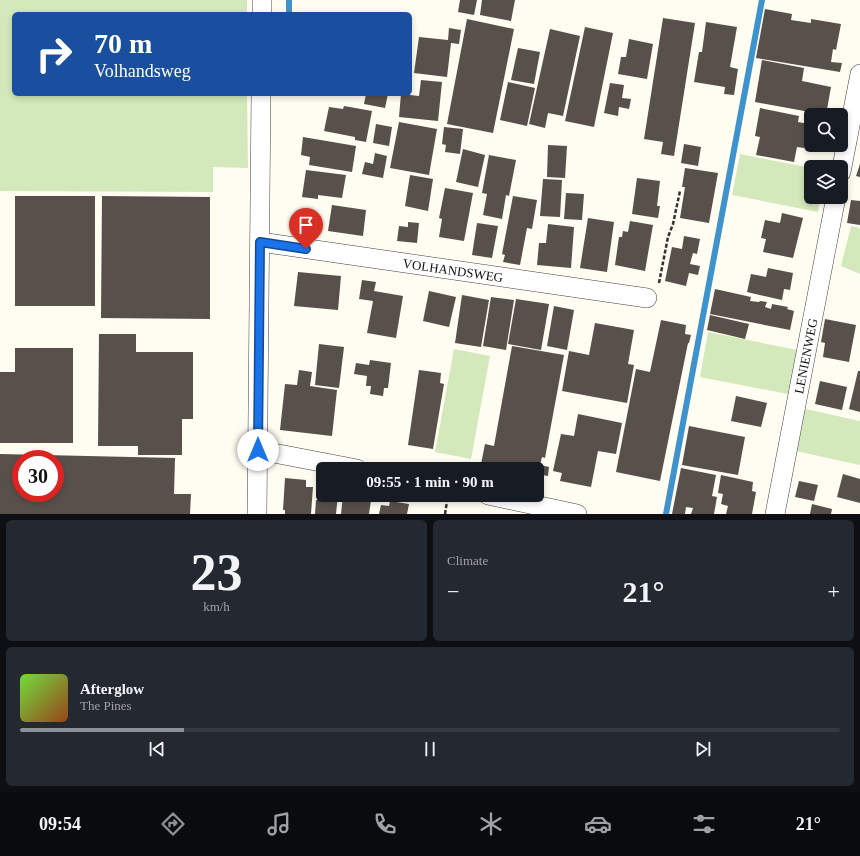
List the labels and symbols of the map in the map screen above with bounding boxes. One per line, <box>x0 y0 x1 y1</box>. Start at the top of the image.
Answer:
pin <box>289 208 323 249</box>
street label: VOLHANDSWEG <box>402 256 504 285</box>
street label: LENIENWEG <box>791 317 821 395</box>
position arrow <box>237 429 279 471</box>
speed limit sign: 30 <box>12 450 64 502</box>

